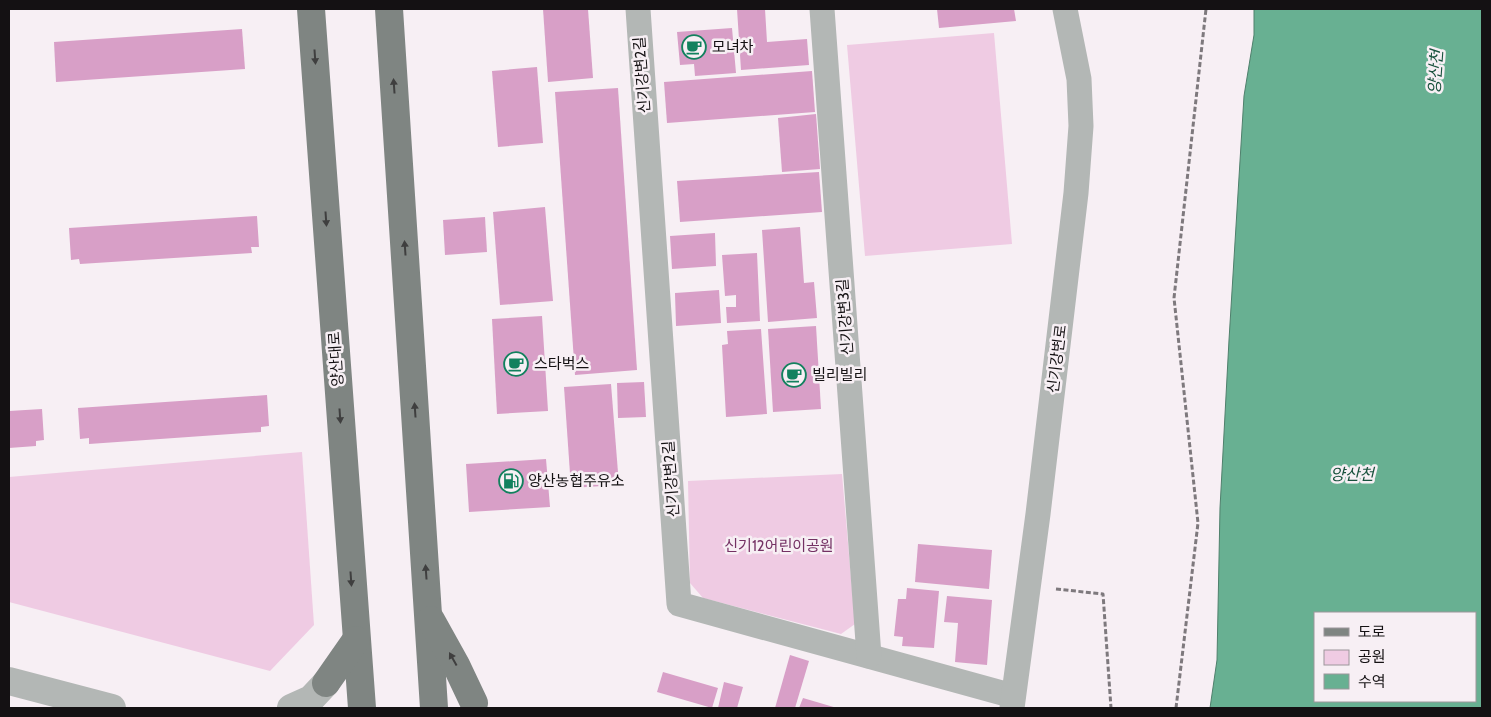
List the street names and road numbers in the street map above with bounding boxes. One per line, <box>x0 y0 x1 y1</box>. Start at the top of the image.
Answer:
street label: 신기강변2길 <box>630 36 654 114</box>
street label: 신기강변3길 <box>833 278 857 356</box>
street label: 신기강변로 <box>1044 324 1070 394</box>
street label: 양산대로 <box>325 331 347 387</box>
street label: 신기강변2길 <box>659 440 683 518</box>

